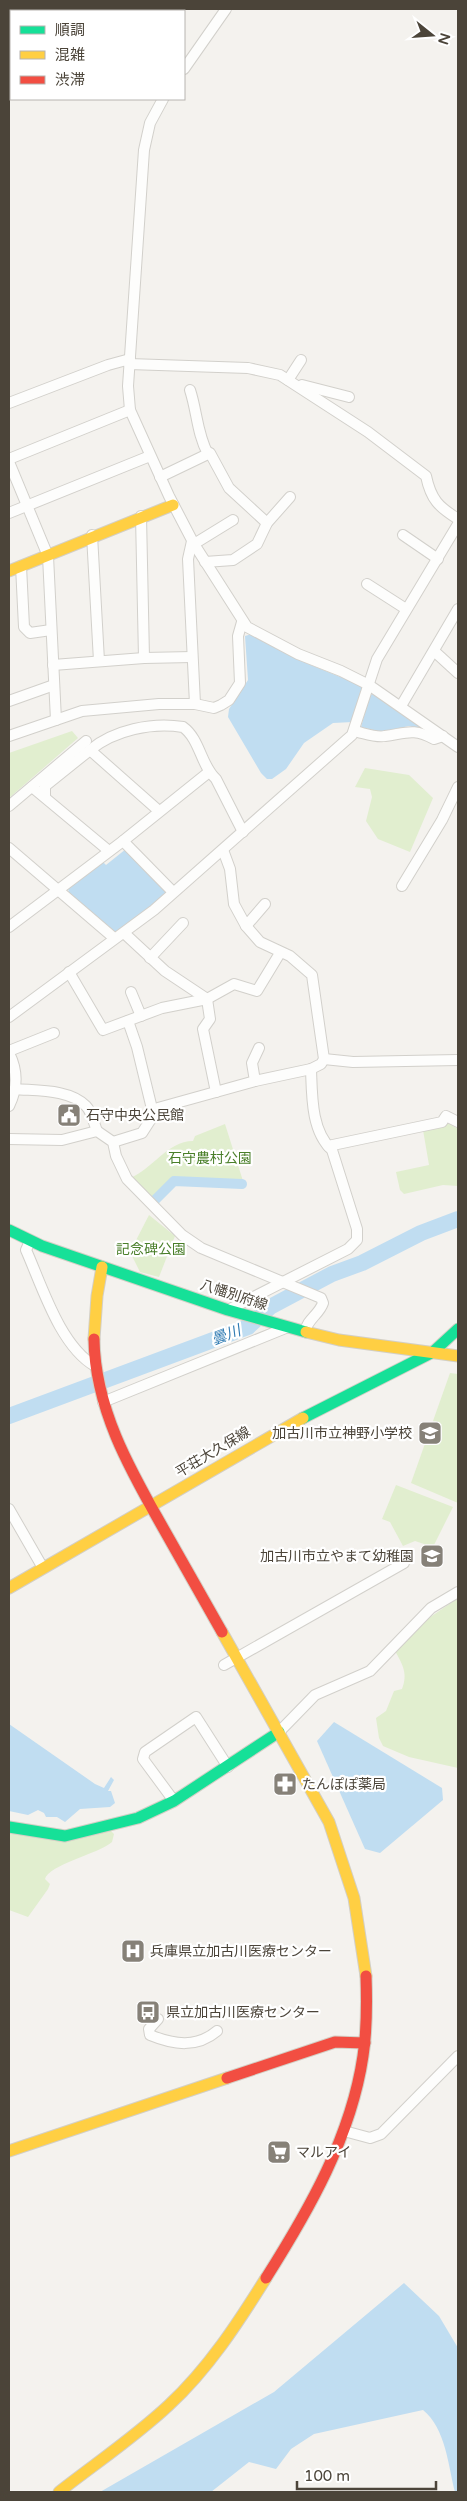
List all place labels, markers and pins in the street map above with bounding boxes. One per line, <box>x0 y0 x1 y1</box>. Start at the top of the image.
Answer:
public building icon: 石守中央公民館 <box>56 1102 82 1128</box>
place label: 石守中央公民館 <box>86 1107 184 1124</box>
school or university icon: 加古川市立神野小学校 <box>417 1420 443 1446</box>
place label: 加古川市立神野小学校 <box>272 1425 412 1442</box>
school or university icon: 加古川市立やまて幼稚園 <box>419 1543 445 1569</box>
place label: 加古川市立やまて幼稚園 <box>260 1548 414 1565</box>
pharmacy icon: たんぽぽ薬局 <box>272 1771 298 1797</box>
place label: たんぽぽ薬局 <box>302 1776 386 1793</box>
hospital icon: 兵庫県立加古川医療センター <box>120 1938 146 1964</box>
place label: 兵庫県立加古川医療センター <box>150 1943 332 1960</box>
bus stop icon: 県立加古川医療センター <box>135 1999 161 2025</box>
place label: 県立加古川医療センター <box>166 2004 320 2021</box>
supermarket icon: マルアイ <box>266 2139 292 2165</box>
place label: マルアイ <box>296 2144 351 2161</box>

